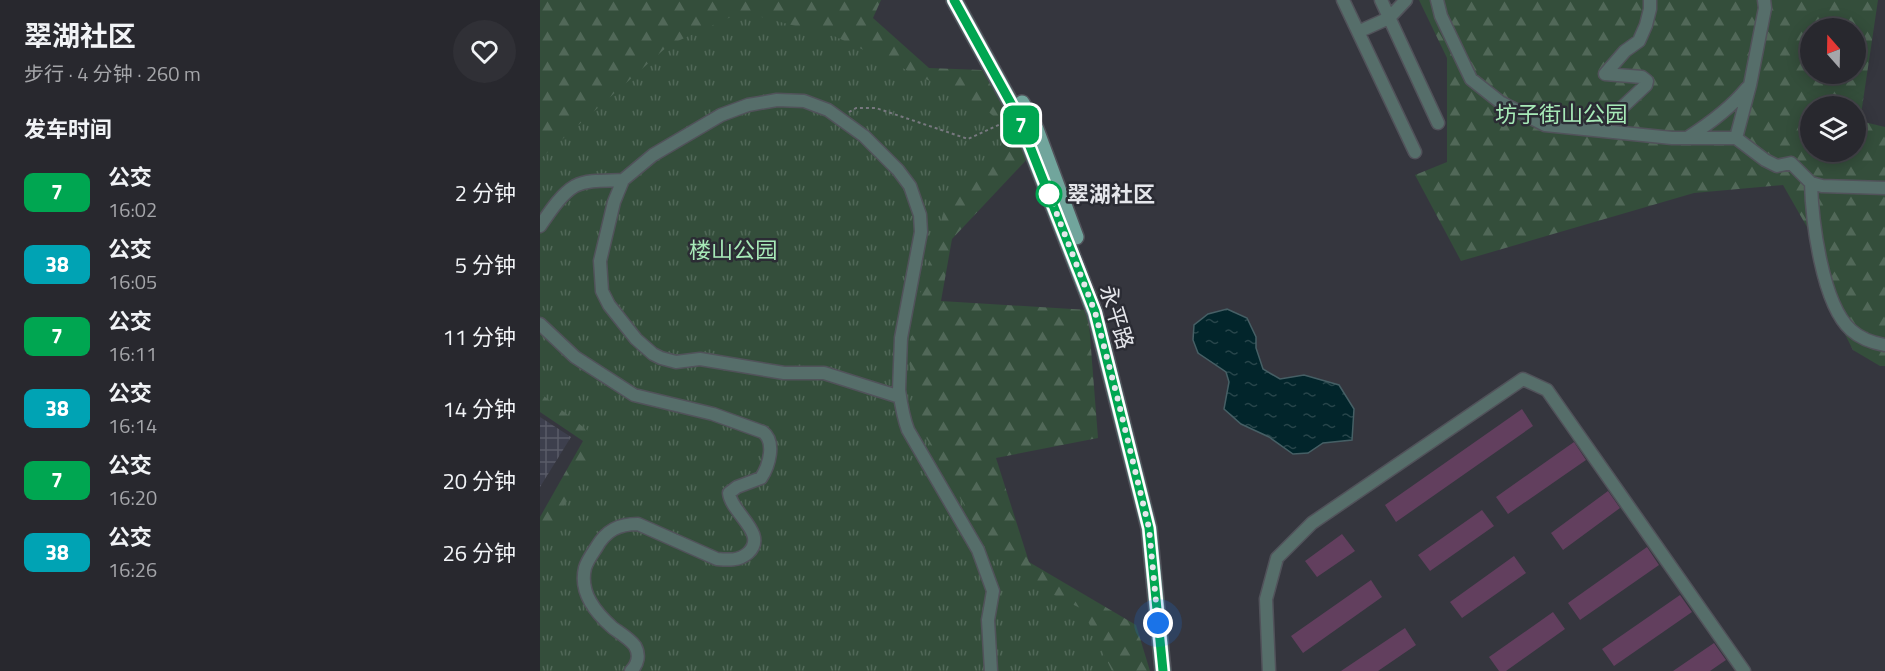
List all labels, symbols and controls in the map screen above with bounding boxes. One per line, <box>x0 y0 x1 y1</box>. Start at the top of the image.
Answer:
text: 翠湖社区 <box>24 14 136 57</box>
north arrow <box>1800 18 1866 84</box>
map controls <box>1800 18 1866 162</box>
button: heart <box>453 20 516 83</box>
text: 步行 · 4 分钟 · 260 m <box>24 58 201 89</box>
button: layers <box>1800 96 1866 162</box>
park label: 坊子街山公园 <box>1495 97 1627 131</box>
line badge: 7 <box>1002 106 1040 144</box>
text: 7 <box>1015 109 1027 141</box>
text: 发车时间 <box>24 112 112 146</box>
text: 公交 <box>108 160 152 194</box>
text: 7 <box>51 176 63 208</box>
text: 2 分钟 <box>455 176 516 210</box>
place label: 翠湖社区 <box>1067 177 1155 211</box>
marker: 翠湖社区 <box>1036 181 1062 207</box>
text: 16:02 <box>108 194 157 225</box>
text: 公交 <box>108 232 152 266</box>
park label: 楼山公园 <box>689 233 777 267</box>
text: 38 <box>45 248 69 280</box>
text: 5 分钟 <box>455 248 516 282</box>
text: 16:05 <box>108 266 157 297</box>
street label: 永平路 <box>1091 280 1143 354</box>
text: 公交 <box>108 304 152 338</box>
text: 7 <box>51 320 63 352</box>
text: 11 分钟 <box>443 320 516 354</box>
text: 16:11 <box>108 338 157 369</box>
text: 公交 <box>108 376 152 410</box>
text: 38 <box>45 392 69 424</box>
text: 14 分钟 <box>443 392 516 426</box>
text: 16:14 <box>108 410 157 441</box>
text: 公交 <box>108 448 152 482</box>
text: 7 <box>51 464 63 496</box>
text: 20 分钟 <box>443 464 516 498</box>
text: 16:20 <box>108 482 157 513</box>
text: 公交 <box>108 520 152 554</box>
text: 38 <box>45 536 69 568</box>
text: 26 分钟 <box>443 536 516 570</box>
text: 16:26 <box>108 554 157 585</box>
your location <box>1143 608 1173 638</box>

